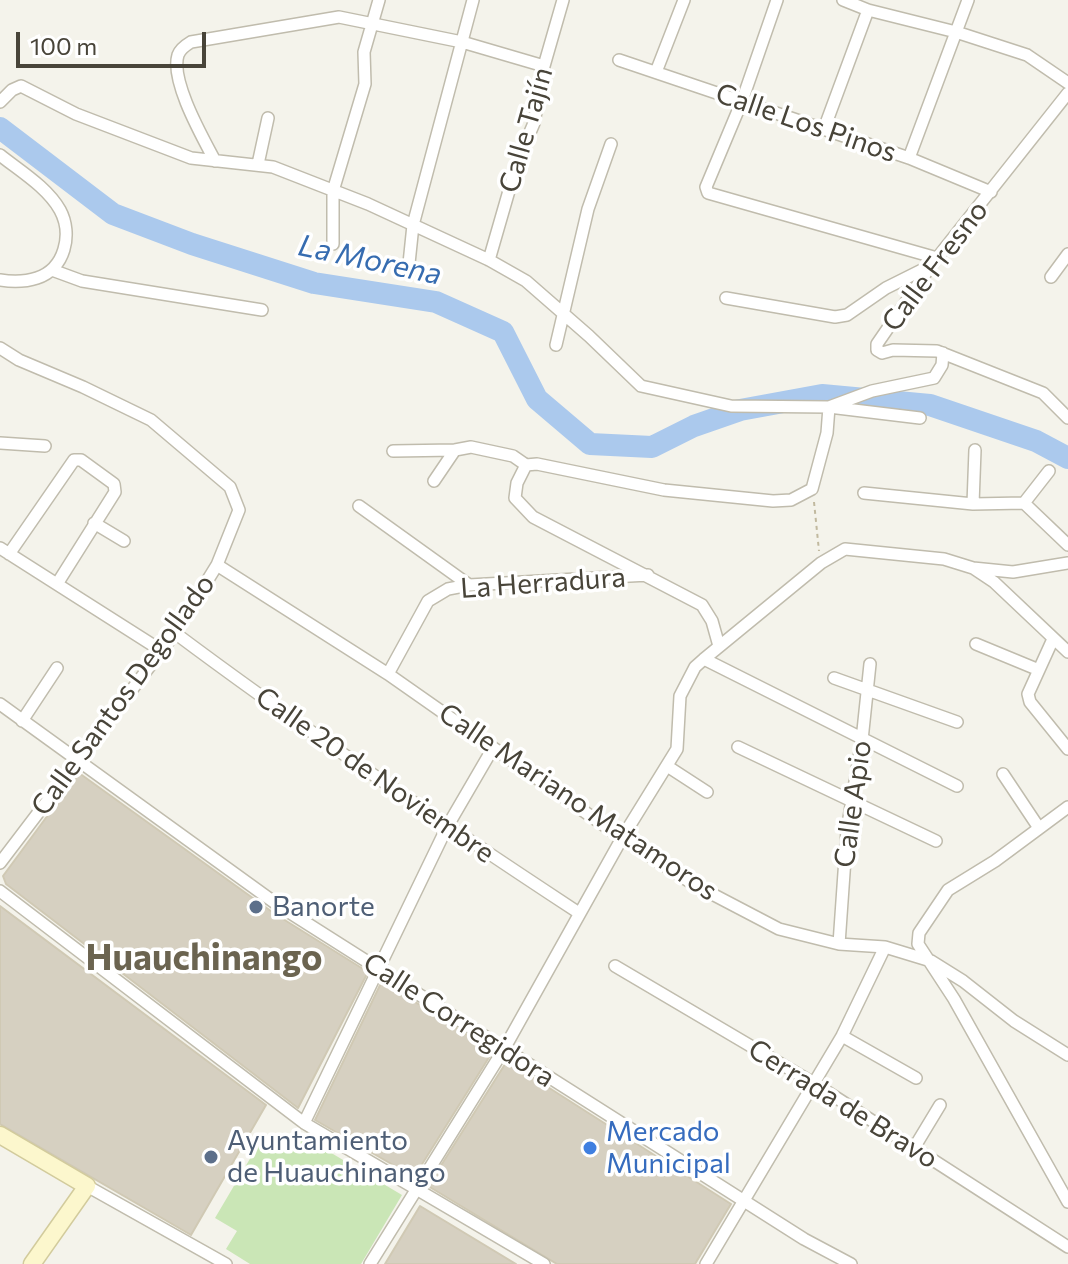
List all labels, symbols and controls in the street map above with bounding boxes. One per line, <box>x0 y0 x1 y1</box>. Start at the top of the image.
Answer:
scale bar <box>20 16 210 66</box>
text: 100 m <box>30 31 97 60</box>
street label: Calle Tajín <box>492 63 560 197</box>
street label: Calle Los Pinos <box>711 76 901 170</box>
street label: Calle Fresno <box>875 194 995 338</box>
water label: La Morena <box>295 227 445 293</box>
street label: La Herradura <box>459 560 627 606</box>
street label: Calle Santos Degollado <box>24 568 222 822</box>
street label: Calle 20 de Noviembre <box>249 680 501 870</box>
street label: Calle Mariano Matamoros <box>432 696 724 908</box>
street label: Calle Apio <box>827 738 879 870</box>
place label: Banorte <box>272 890 375 924</box>
marker: Banorte <box>247 898 265 916</box>
district label: Huauchinango <box>86 936 322 980</box>
street label: Calle Corregidora <box>357 946 561 1094</box>
street label: Cerrada de Bravo <box>742 1032 944 1176</box>
place label: Mercado Municipal <box>606 1115 731 1181</box>
place label: Ayuntamiento de Huauchinango <box>227 1124 446 1190</box>
marker: Mercado Municipal <box>581 1139 599 1157</box>
marker: Ayuntamiento de Huauchinango <box>202 1148 220 1166</box>

